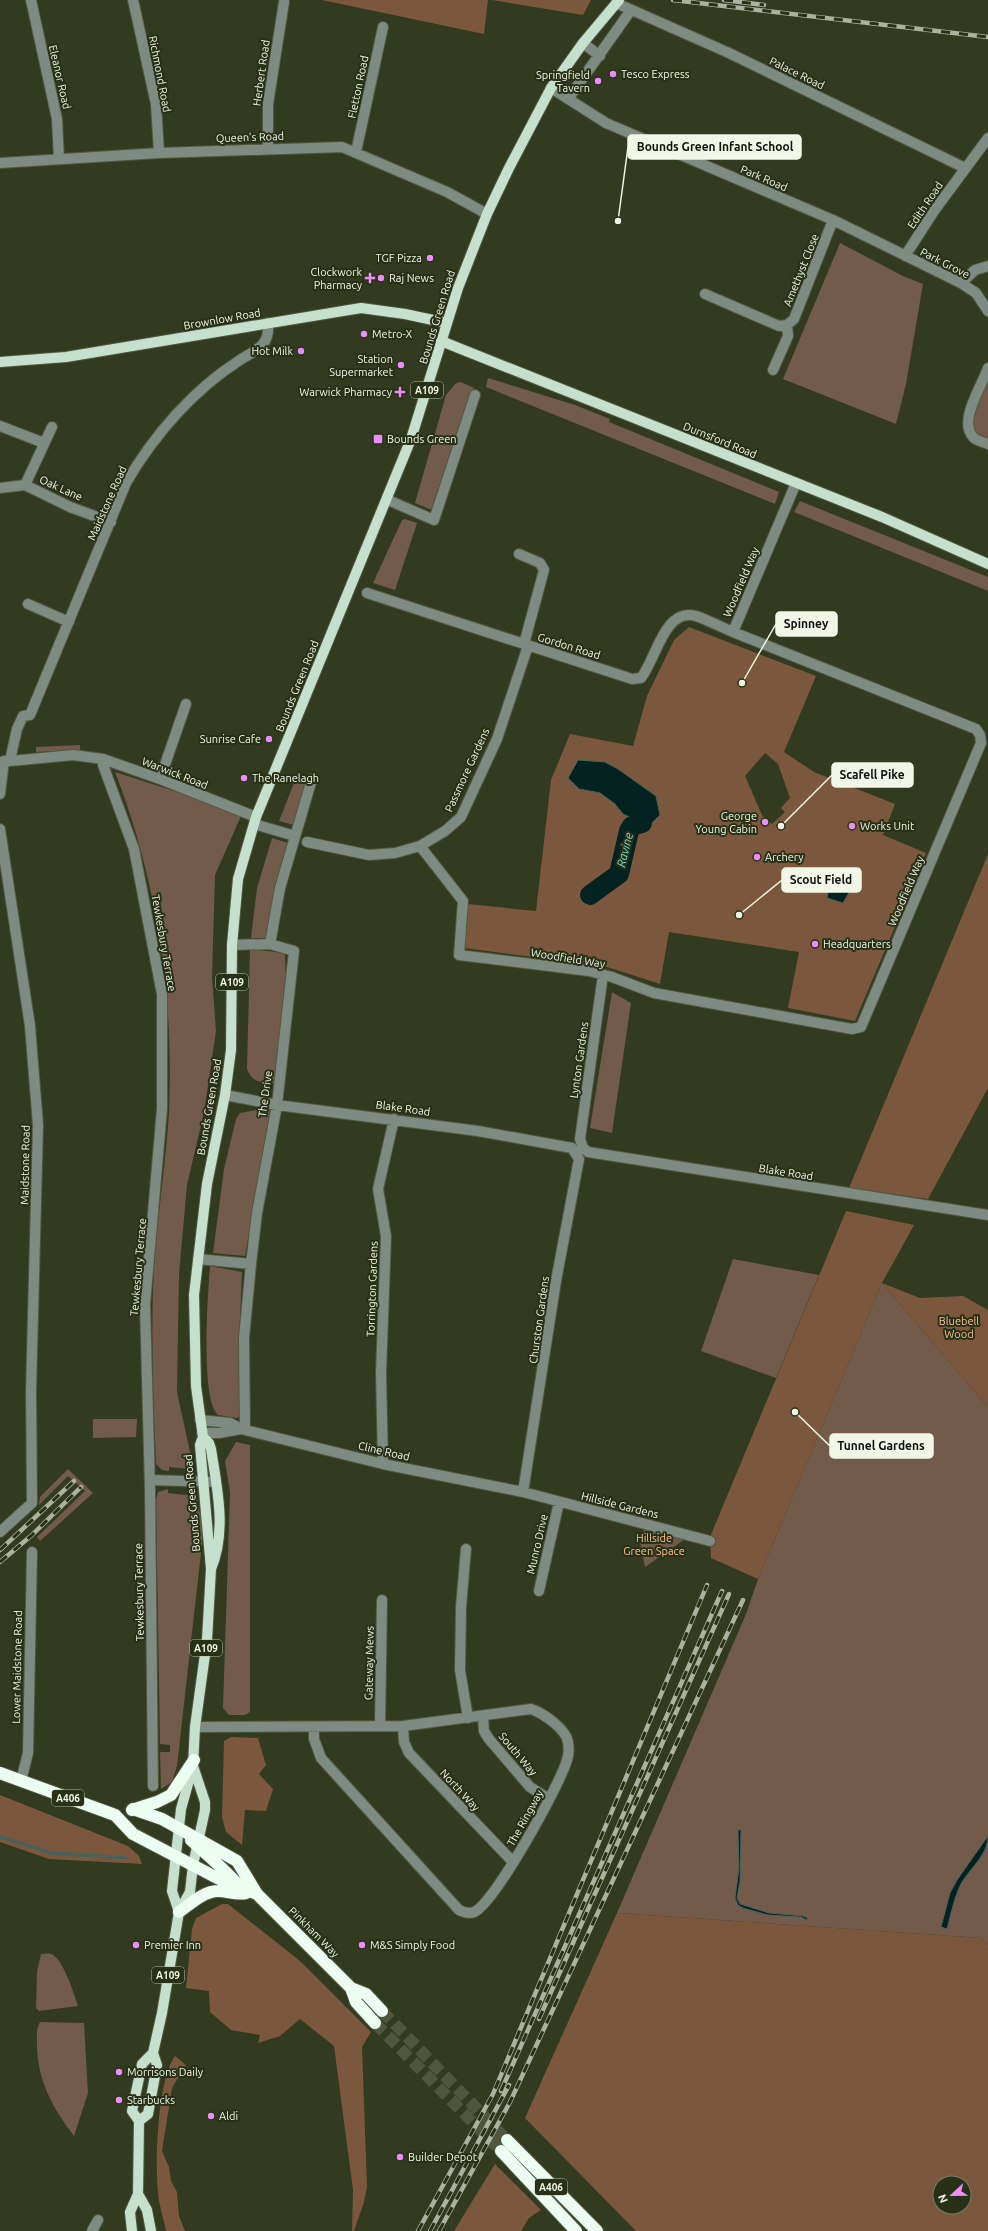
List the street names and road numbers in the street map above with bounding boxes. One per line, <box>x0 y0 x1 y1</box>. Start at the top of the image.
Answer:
street label: Richmond Road <box>147 35 173 113</box>
street label: Herbert Road <box>250 39 272 107</box>
street label: Eleanor Road <box>47 44 73 110</box>
street label: Fletton Road <box>345 54 371 120</box>
street label: Palace Road <box>768 55 826 91</box>
street label: Queen's Road <box>216 130 284 144</box>
street label: Park Road <box>739 163 789 193</box>
street label: Edith Road <box>905 179 945 231</box>
street label: Amethyst Close <box>781 232 821 308</box>
street label: Park Grove <box>918 245 972 281</box>
street label: Bounds Green Road <box>417 269 457 365</box>
street label: Brownlow Road <box>182 306 262 332</box>
road number: A109 <box>411 382 443 398</box>
street label: Durnsford Road <box>681 420 759 460</box>
street label: Maidstone Road <box>85 464 129 542</box>
street label: Oak Lane <box>38 473 84 503</box>
street label: Woodfield Way <box>721 545 761 619</box>
street label: Gordon Road <box>536 631 602 661</box>
street label: Bounds Green Road <box>273 639 321 733</box>
street label: Passmore Gardens <box>442 726 492 814</box>
street label: Warwick Road <box>140 755 210 791</box>
street label: Woodfield Way <box>886 854 926 928</box>
street label: Tewkesbury Terrace <box>150 894 178 992</box>
street label: Woodfield Way <box>530 946 607 970</box>
road number: A109 <box>216 974 248 990</box>
street label: Lynton Gardens <box>568 1021 590 1099</box>
street label: Bounds Green Road <box>195 1058 223 1156</box>
street label: The Drive <box>256 1070 274 1118</box>
street label: Blake Road <box>375 1098 431 1118</box>
street label: Maidstone Road <box>18 1125 32 1205</box>
street label: Blake Road <box>758 1162 814 1182</box>
street label: Tewkesbury Terrace <box>128 1218 148 1316</box>
street label: Torrington Gardens <box>364 1241 380 1337</box>
street label: Churston Gardens <box>527 1275 551 1365</box>
street label: Cline Road <box>357 1439 411 1463</box>
street label: Bounds Green Road <box>182 1454 202 1552</box>
street label: Hillside Gardens <box>580 1490 660 1520</box>
street label: Munro Drive <box>524 1513 550 1575</box>
street label: Tewkesbury Terrace <box>132 1543 146 1641</box>
street label: Lower Maidstone Road <box>10 1610 24 1724</box>
street label: Gateway Mews <box>362 1626 376 1700</box>
road number: A109 <box>190 1640 222 1656</box>
street label: South Way <box>497 1730 540 1778</box>
street label: North Way <box>438 1767 483 1814</box>
street label: The Ringway <box>505 1787 546 1848</box>
road number: A406 <box>52 1790 84 1806</box>
street label: Pinkham Way <box>286 1904 342 1960</box>
road number: A109 <box>152 1967 184 1983</box>
road number: A406 <box>535 2179 567 2195</box>

